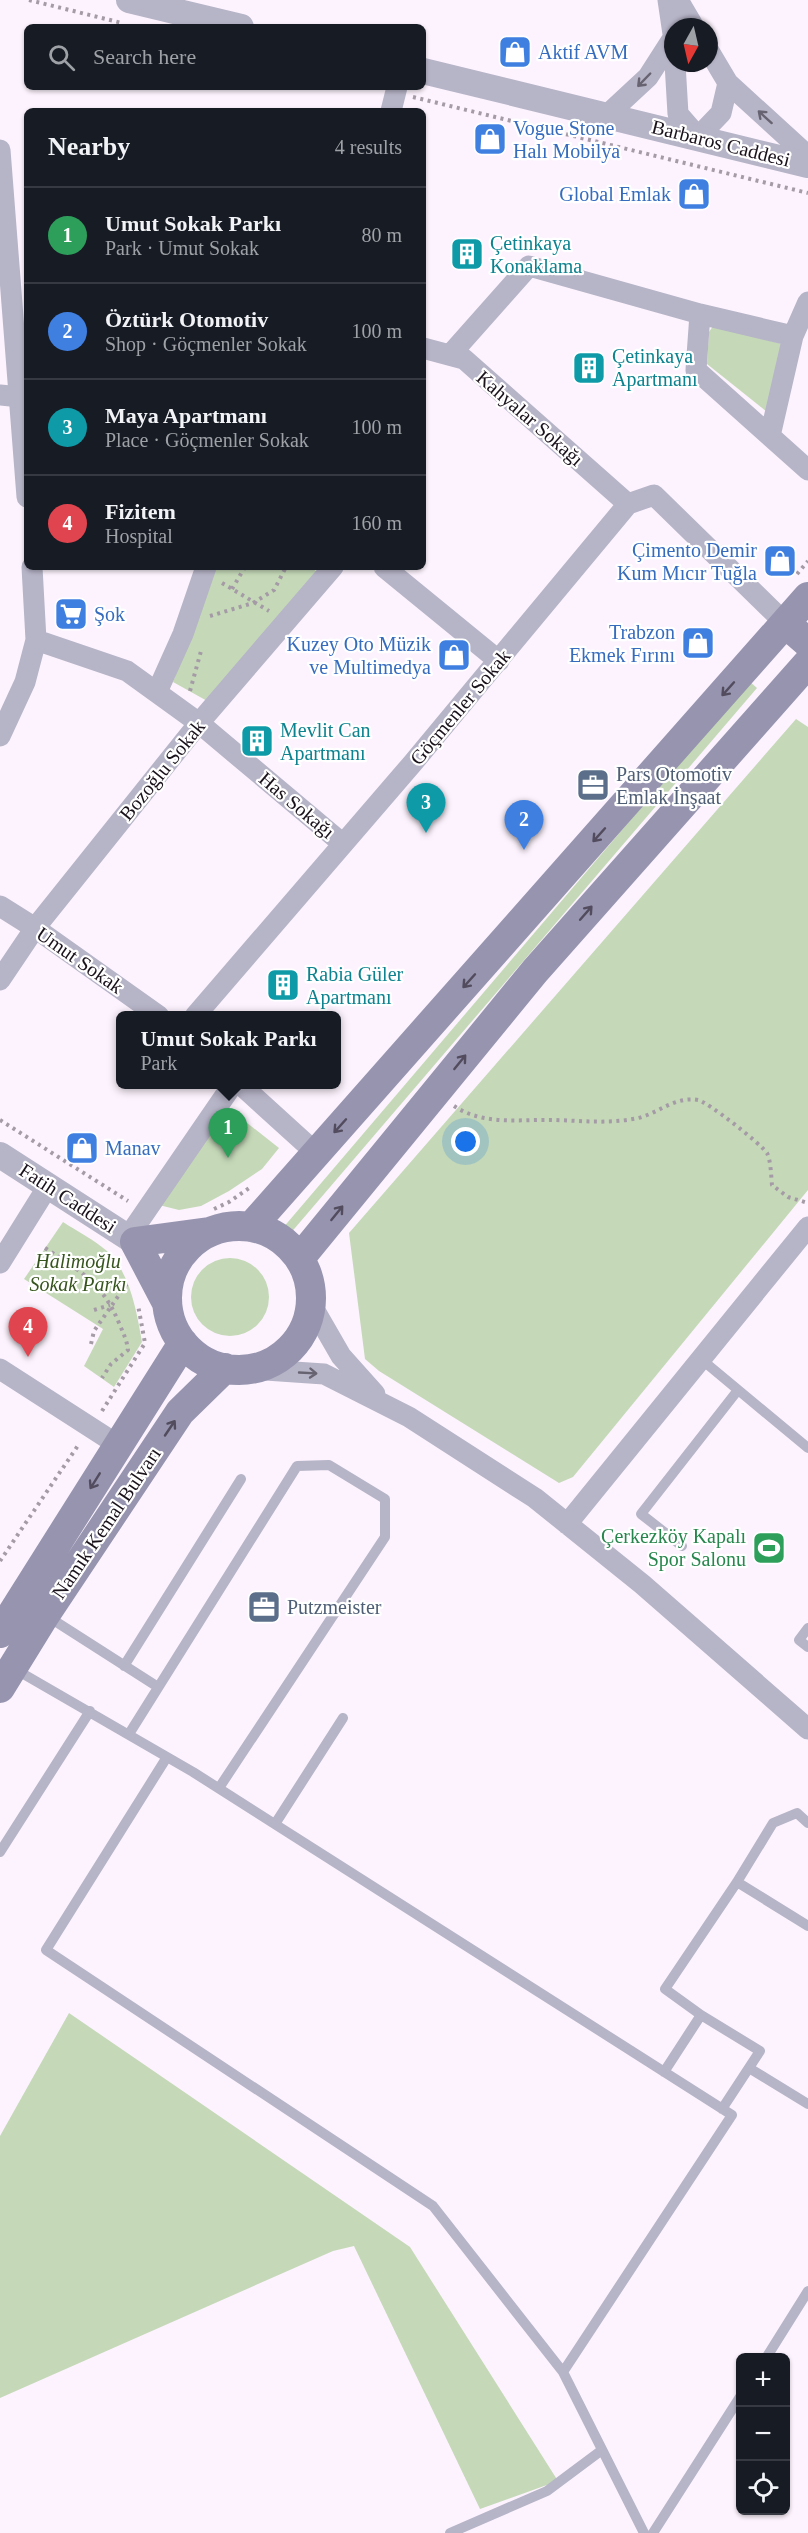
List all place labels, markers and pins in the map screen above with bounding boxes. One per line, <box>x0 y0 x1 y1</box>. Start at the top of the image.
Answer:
shop icon: Aktif AVM <box>497 34 533 70</box>
place label: Aktif AVM <box>538 41 628 63</box>
place label: Vogue Stone Halı Mobilya <box>513 117 620 163</box>
shop icon: Vogue Stone Halı Mobilya <box>472 121 508 157</box>
shop icon: Global Emlak <box>676 176 712 212</box>
place label: Global Emlak <box>559 183 671 205</box>
place label: Çetinkaya Konaklama <box>490 232 582 277</box>
building icon: Çetinkaya Konaklama <box>449 236 485 272</box>
place label: Çetinkaya Apartmanı <box>612 345 698 391</box>
building icon: Çetinkaya Apartmanı <box>571 350 607 386</box>
place label: Çimento Demir Kum Mıcır Tuğla <box>617 539 757 585</box>
shop icon: Çimento Demir Kum Mıcır Tuğla <box>762 543 798 579</box>
supermarket icon: Şok <box>53 596 89 632</box>
place label: Şok <box>94 603 125 626</box>
place label: Trabzon Ekmek Fırını <box>569 621 675 666</box>
shop icon: Trabzon Ekmek Fırını <box>680 625 716 661</box>
place label: Kuzey Oto Müzik ve Multimedya <box>287 633 431 679</box>
shop icon: Kuzey Oto Müzik ve Multimedya <box>436 637 472 673</box>
place label: Mevlit Can Apartmanı <box>280 719 371 765</box>
building icon: Mevlit Can Apartmanı <box>239 723 275 759</box>
place label: Pars Otomotiv Emlak İnşaat <box>616 763 732 809</box>
office icon: Pars Otomotiv Emlak İnşaat <box>575 767 611 803</box>
pin: 3 <box>406 784 446 833</box>
pin: 2 <box>504 800 544 850</box>
place label: Rabia Güler Apartmanı <box>306 963 404 1009</box>
building icon: Rabia Güler Apartmanı <box>265 967 301 1003</box>
pin: 1 <box>208 1108 248 1158</box>
shop icon: Manav <box>64 1130 100 1166</box>
place label: Manav <box>105 1137 161 1159</box>
pin: 4 <box>9 1308 48 1357</box>
place label: Çerkezköy Kapalı Spor Salonu <box>601 1525 746 1571</box>
sports icon: Çerkezköy Kapalı Spor Salonu <box>751 1530 787 1566</box>
office icon: Putzmeister <box>246 1589 282 1625</box>
place label: Putzmeister <box>287 1596 382 1618</box>

